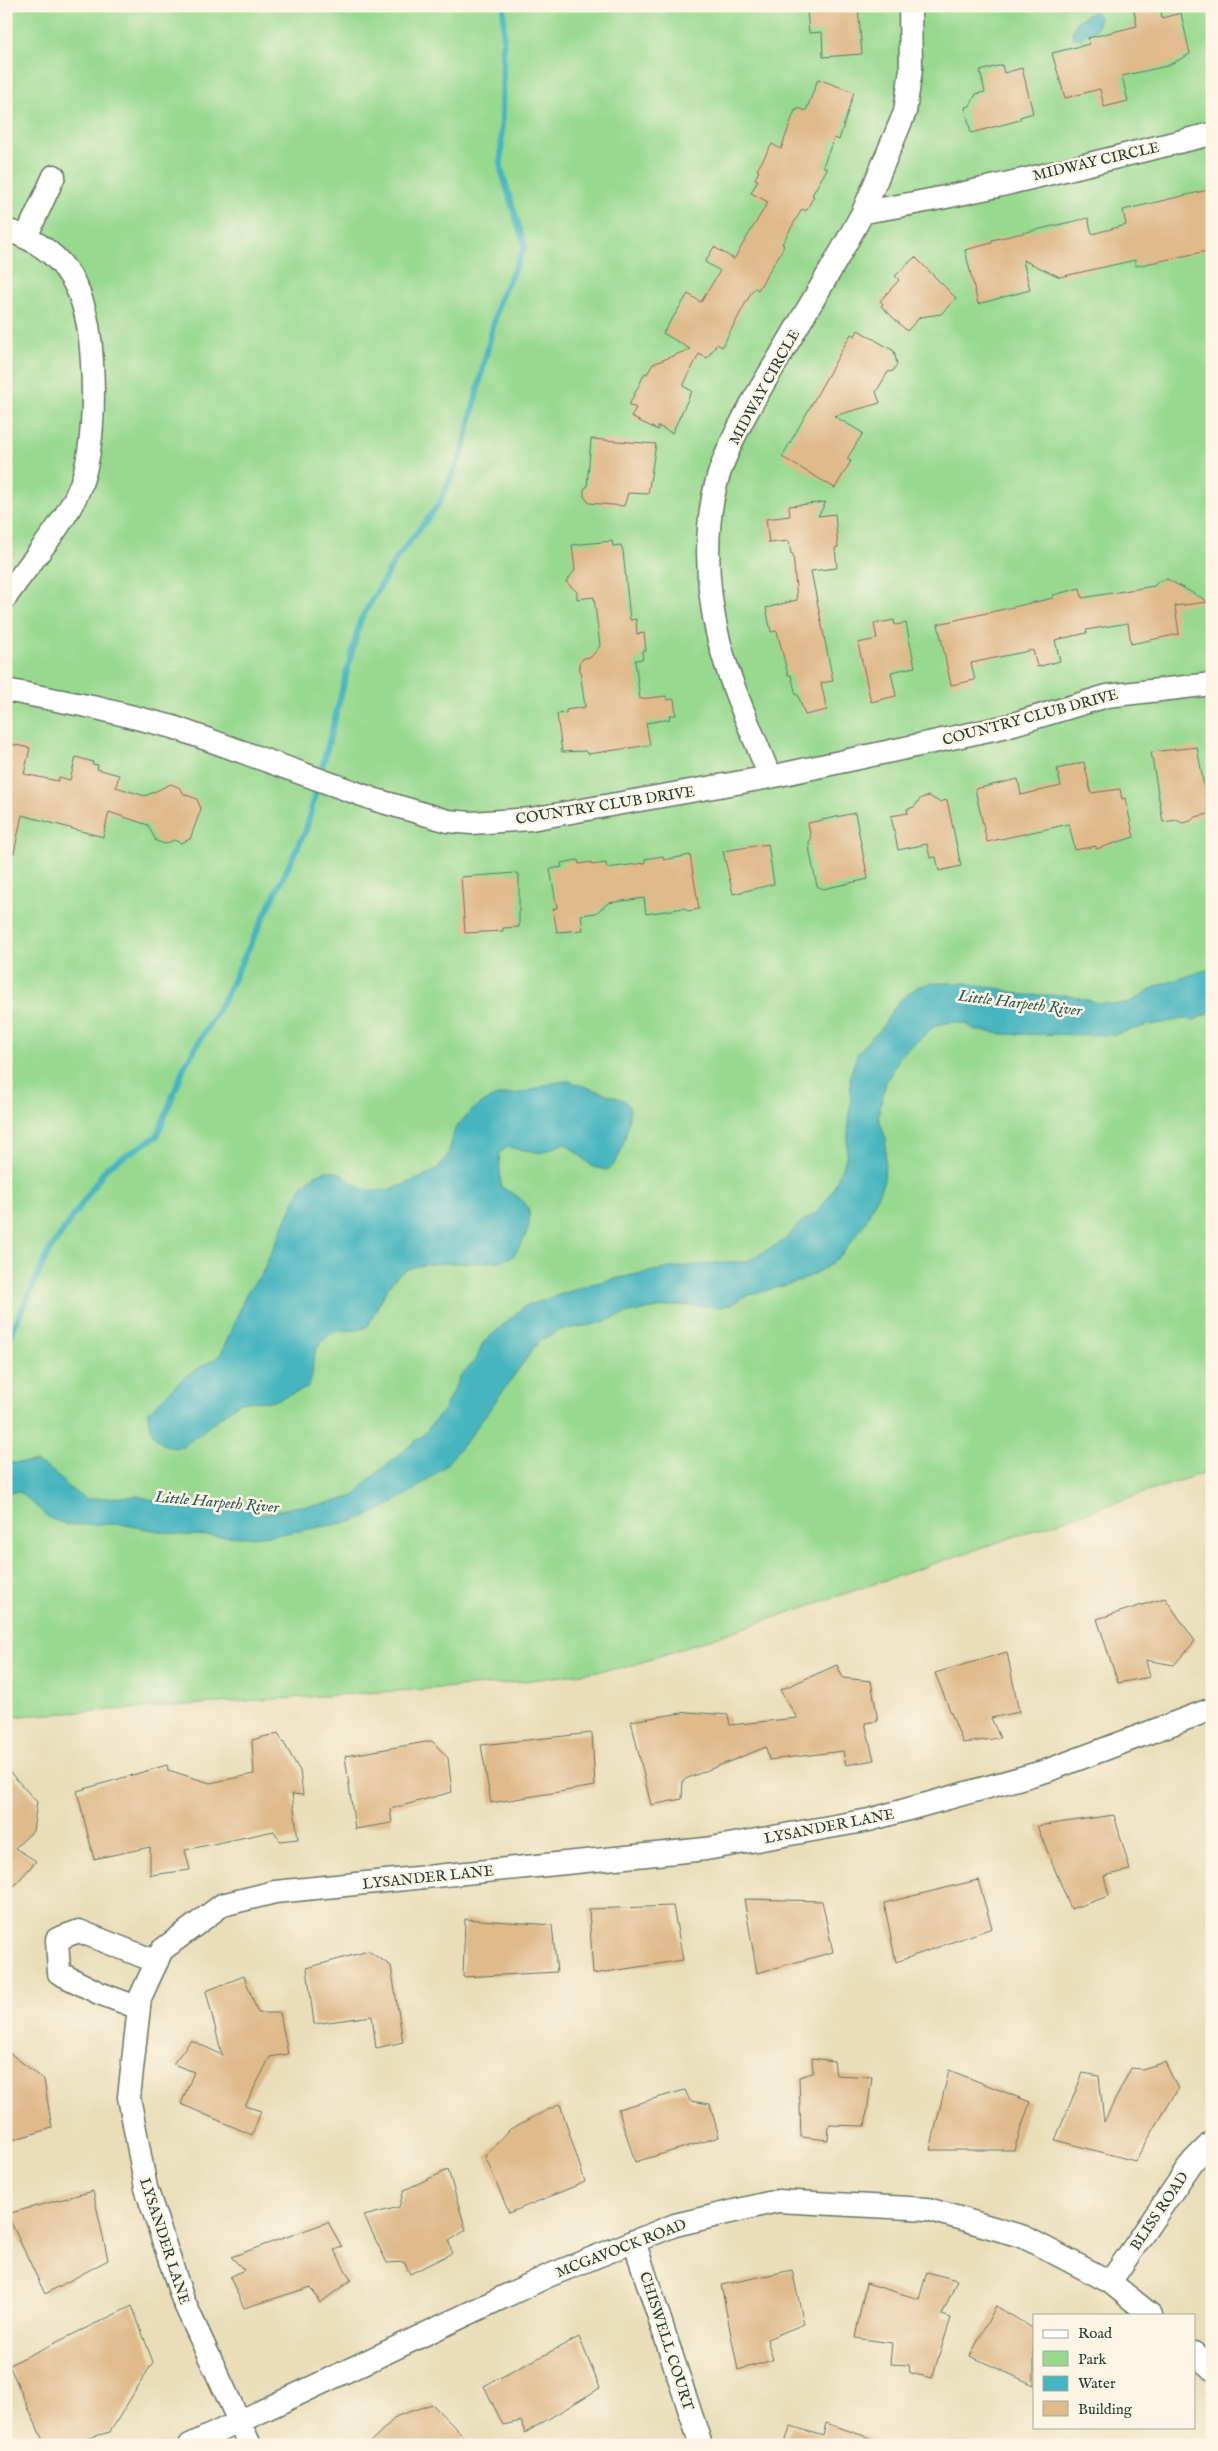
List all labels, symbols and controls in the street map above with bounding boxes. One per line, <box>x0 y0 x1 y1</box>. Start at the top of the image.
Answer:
street label: MIDWAY CIRCLE <box>1031 138 1161 185</box>
street label: MIDWAY CIRCLE <box>725 326 804 448</box>
street label: COUNTRY CLUB DRIVE <box>940 685 1120 750</box>
street label: COUNTRY CLUB DRIVE <box>514 782 696 829</box>
water label: Little Harpeth River <box>956 986 1084 1022</box>
water label: Little Harpeth River <box>153 1488 281 1519</box>
street label: LYSANDER LANE <box>762 1805 896 1848</box>
street label: LYSANDER LANE <box>361 1861 495 1894</box>
street label: BLISS ROAD <box>1126 2168 1193 2254</box>
street label: LYSANDER LANE <box>135 2175 194 2307</box>
street label: MCGAVOCK ROAD <box>553 2215 689 2282</box>
street label: CHISWELL COURT <box>635 2269 698 2413</box>
legend <box>1033 2314 1196 2428</box>
text: Road <box>1078 2324 1113 2343</box>
text: Park <box>1078 2350 1108 2369</box>
text: Water <box>1078 2374 1116 2393</box>
text: Building <box>1078 2400 1133 2419</box>

